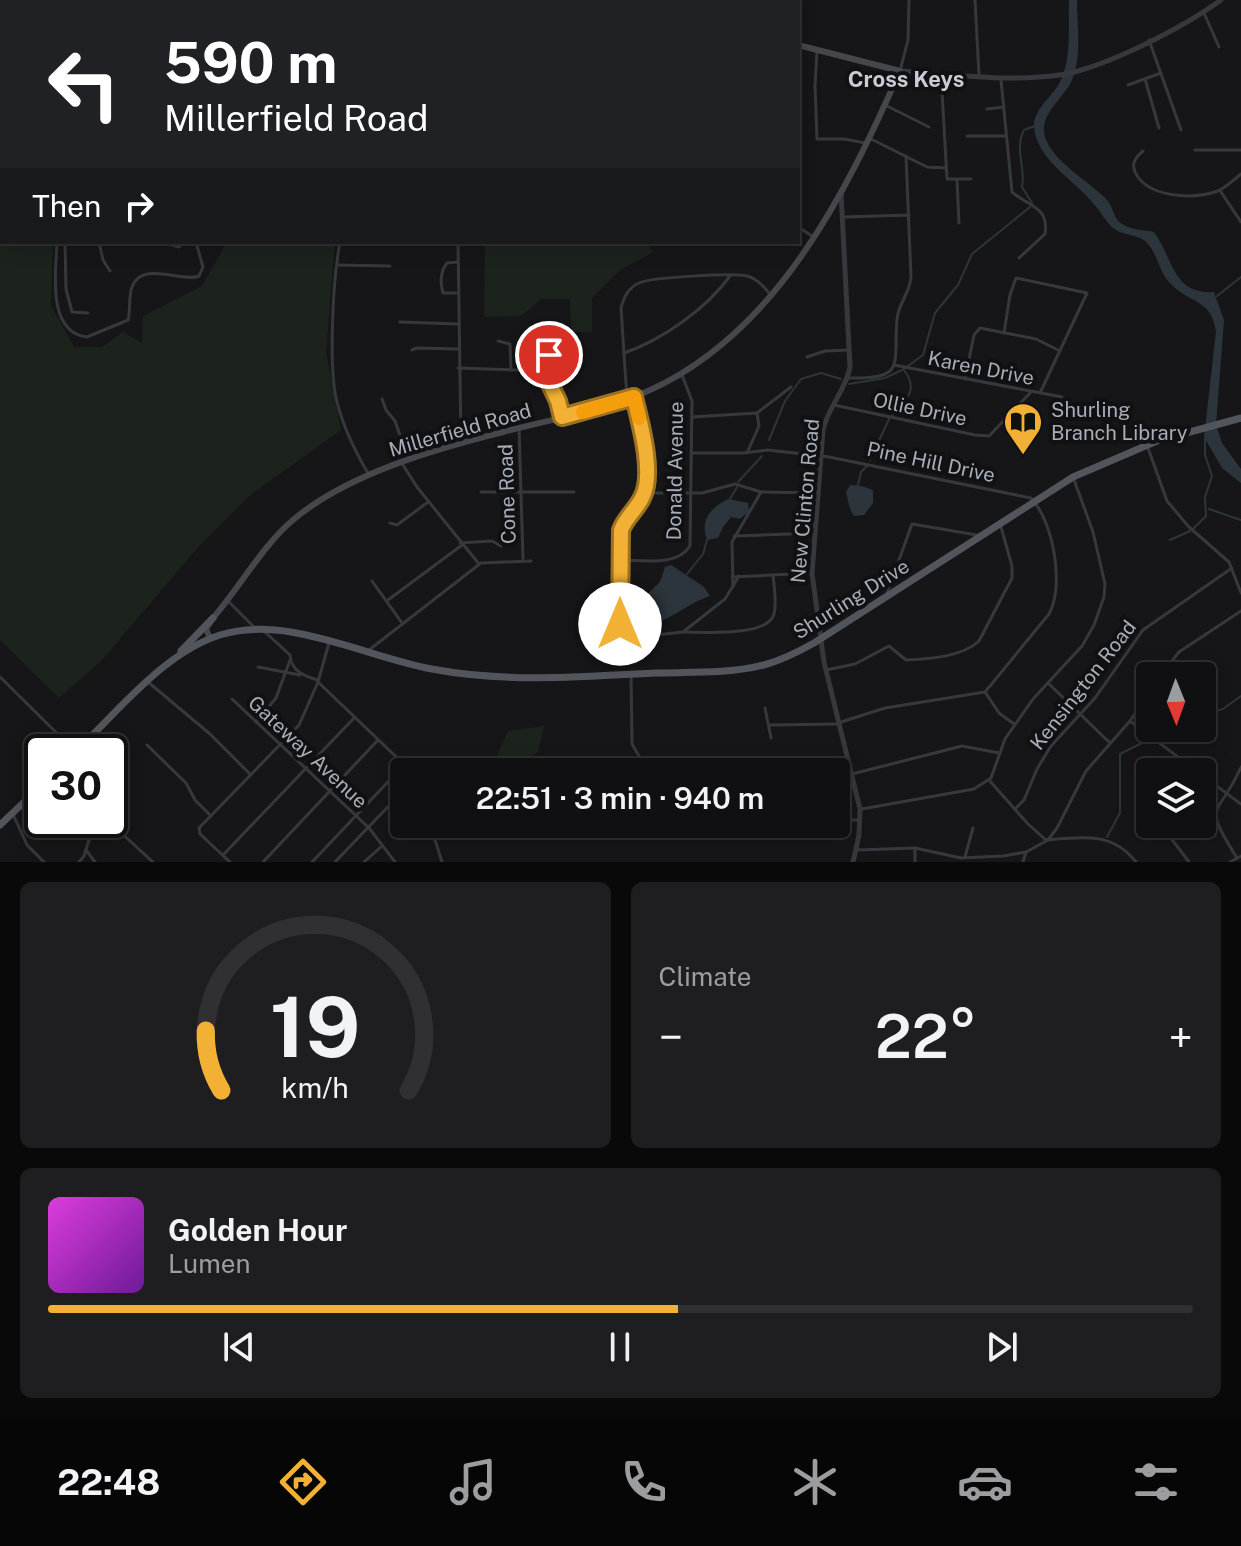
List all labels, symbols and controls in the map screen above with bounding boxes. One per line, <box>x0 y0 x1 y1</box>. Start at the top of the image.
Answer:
text: 590 m <box>164 30 337 96</box>
icon: left <box>32 32 136 136</box>
district label: Cross Keys <box>848 66 964 92</box>
text: Millerfield Road <box>164 97 428 139</box>
icon: right <box>117 184 161 228</box>
text: Then <box>32 188 101 224</box>
pin <box>515 321 583 389</box>
icon: arrive <box>527 333 571 377</box>
street label: Karen Drive <box>926 346 1036 390</box>
street label: Ollie Drive <box>871 387 969 431</box>
street label: Millerfield Road <box>386 398 534 462</box>
place label: Shurling Branch Library <box>1051 398 1188 445</box>
street label: Donald Avenue <box>662 401 688 541</box>
library icon: Shurling Branch Library <box>1002 401 1044 456</box>
street label: New Clinton Road <box>786 418 824 584</box>
street label: Pine Hill Drive <box>865 437 997 487</box>
street label: Cone Road <box>493 444 521 544</box>
street label: Shurling Drive <box>789 554 913 644</box>
position arrow <box>578 582 662 666</box>
street label: Kensington Road <box>1025 615 1141 755</box>
north arrow <box>1136 662 1216 742</box>
map controls <box>1136 662 1216 838</box>
street label: Gateway Avenue <box>243 691 373 813</box>
speed limit sign: 30 <box>24 734 128 838</box>
button: layers <box>1136 758 1216 838</box>
text: 22:51 · 3 min · 940 m <box>476 780 764 816</box>
text: Climate <box>659 961 752 992</box>
text: 19 <box>270 978 360 1076</box>
text: 22° <box>875 1001 977 1072</box>
text: − <box>659 1011 683 1063</box>
text: + <box>1169 1011 1193 1063</box>
text: km/h <box>282 1071 349 1104</box>
text: Golden Hour <box>168 1212 347 1248</box>
text: Lumen <box>168 1248 251 1279</box>
icon: previous <box>217 1325 261 1369</box>
icon: pause <box>598 1325 642 1369</box>
icon: next <box>980 1325 1024 1369</box>
icon: directions <box>275 1454 331 1510</box>
icon: music <box>445 1454 501 1510</box>
icon: phone <box>616 1454 672 1510</box>
icon: climate <box>787 1454 843 1510</box>
icon: car <box>957 1454 1013 1510</box>
icon: filters <box>1128 1454 1184 1510</box>
text: 22:48 <box>57 1461 160 1503</box>

